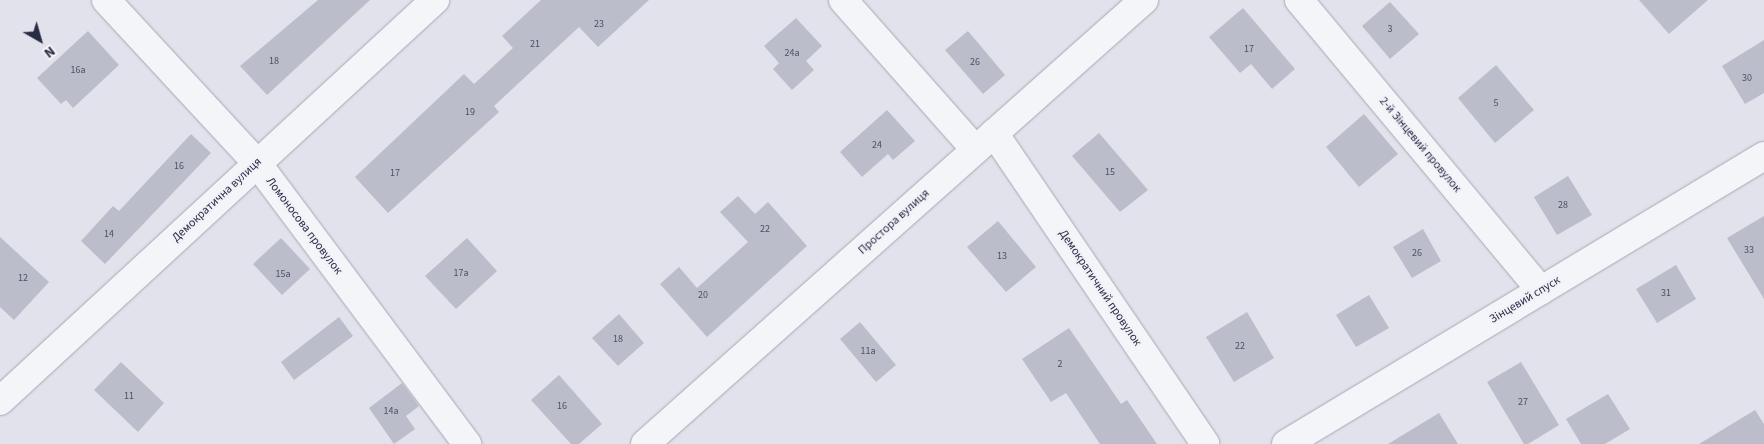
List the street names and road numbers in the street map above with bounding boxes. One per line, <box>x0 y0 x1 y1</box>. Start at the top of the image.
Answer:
street label: 2-й Зінцевий провулок <box>1376 94 1464 196</box>
street label: Демократична вулиця <box>169 155 265 245</box>
street label: Ломоносова провулок <box>263 175 345 277</box>
street label: Простора вулиця <box>855 186 933 258</box>
street label: Демократичний провулок <box>1056 227 1144 349</box>
street label: Зінцевий спуск <box>1487 273 1563 327</box>

